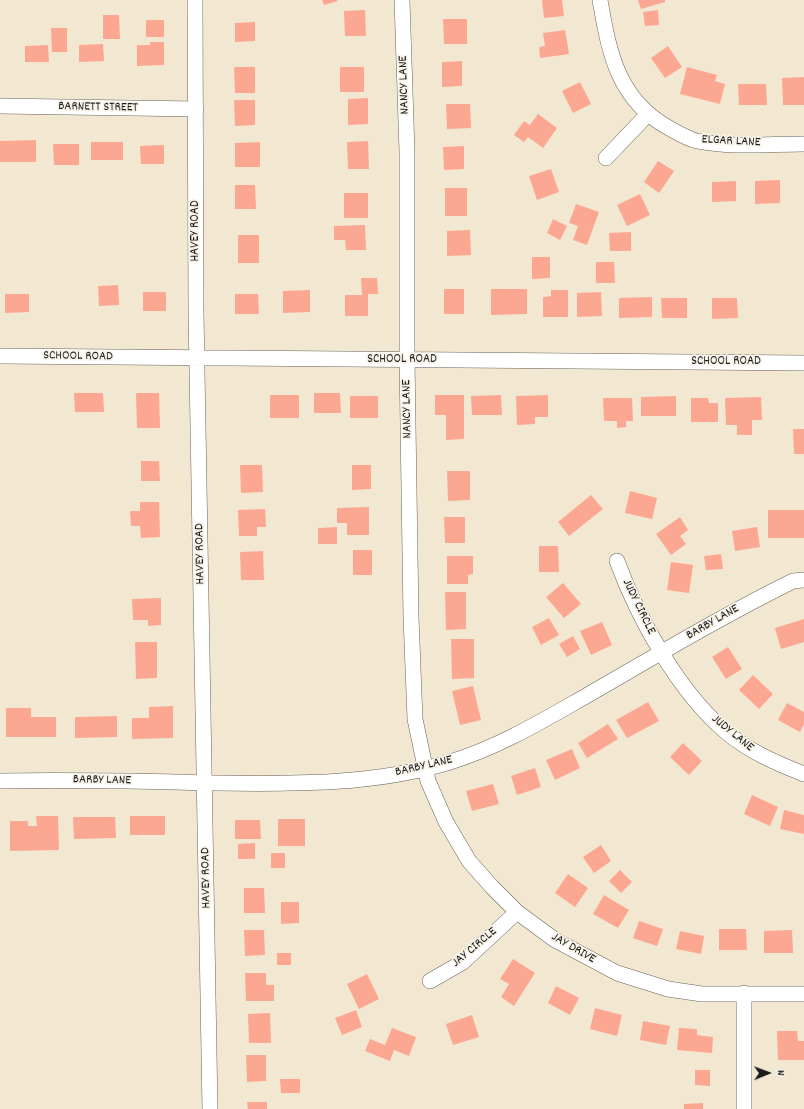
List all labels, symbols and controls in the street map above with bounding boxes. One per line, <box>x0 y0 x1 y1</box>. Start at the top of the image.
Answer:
street label: NANCY LANE <box>396 55 414 115</box>
street label: BARNETT STREET <box>58 100 138 116</box>
street label: ELGAR LANE <box>701 133 761 151</box>
street label: HAVEY ROAD <box>188 200 204 262</box>
street label: SCHOOL ROAD <box>43 349 113 365</box>
street label: SCHOOL ROAD <box>367 352 437 368</box>
street label: SCHOOL ROAD <box>691 354 761 370</box>
street label: NANCY LANE <box>400 379 416 439</box>
street label: HAVEY ROAD <box>193 523 209 585</box>
street label: JUDY CIRCLE <box>618 577 658 637</box>
street label: BARBY LANE <box>684 602 742 644</box>
street label: JUDY LANE <box>708 712 756 756</box>
street label: BARBY LANE <box>394 753 454 781</box>
street label: BARBY LANE <box>73 773 131 789</box>
street label: HAVEY ROAD <box>199 847 215 909</box>
street label: JAY CIRCLE <box>449 925 501 971</box>
street label: JAY DRIVE <box>548 930 598 968</box>
north arrow <box>748 1053 788 1093</box>
text: N <box>772 1070 788 1076</box>

